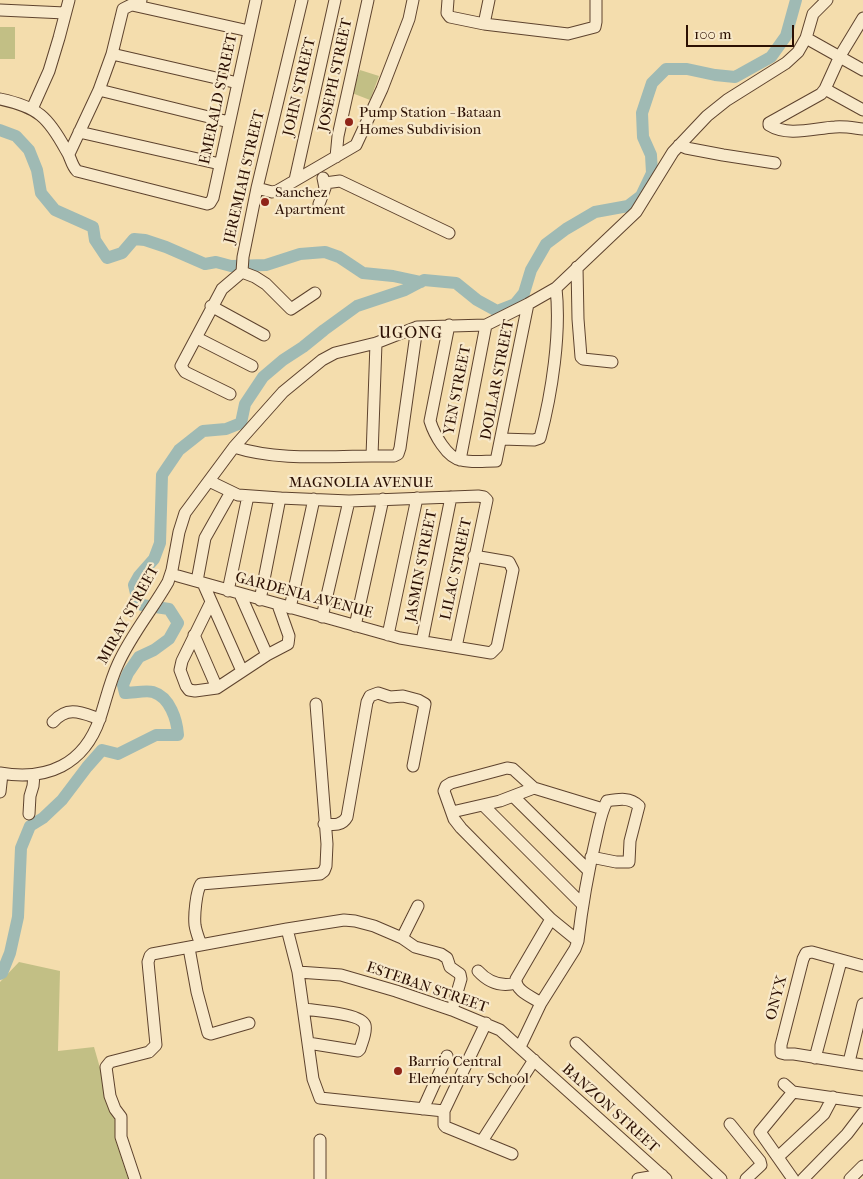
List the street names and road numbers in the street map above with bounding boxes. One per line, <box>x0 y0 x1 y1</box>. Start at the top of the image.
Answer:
street label: JOSEPH STREET <box>315 17 357 133</box>
street label: EMERALD STREET <box>196 32 242 166</box>
street label: JOHN STREET <box>280 36 320 138</box>
street label: JEREMIAH STREET <box>221 109 269 245</box>
street label: DOLLAR STREET <box>477 318 519 442</box>
street label: YEN STREET <box>440 343 476 437</box>
street label: MAGNOLIA AVENUE <box>289 474 433 492</box>
street label: JASMIN STREET <box>402 508 442 624</box>
street label: LILAC STREET <box>437 516 477 622</box>
street label: MIRAY STREET <box>94 562 164 668</box>
street label: GARDENIA AVENUE <box>233 569 375 623</box>
street label: ESTEBAN STREET <box>364 959 490 1017</box>
street label: ONYX <box>762 974 792 1022</box>
street label: BANZON STREET <box>558 1061 662 1157</box>

